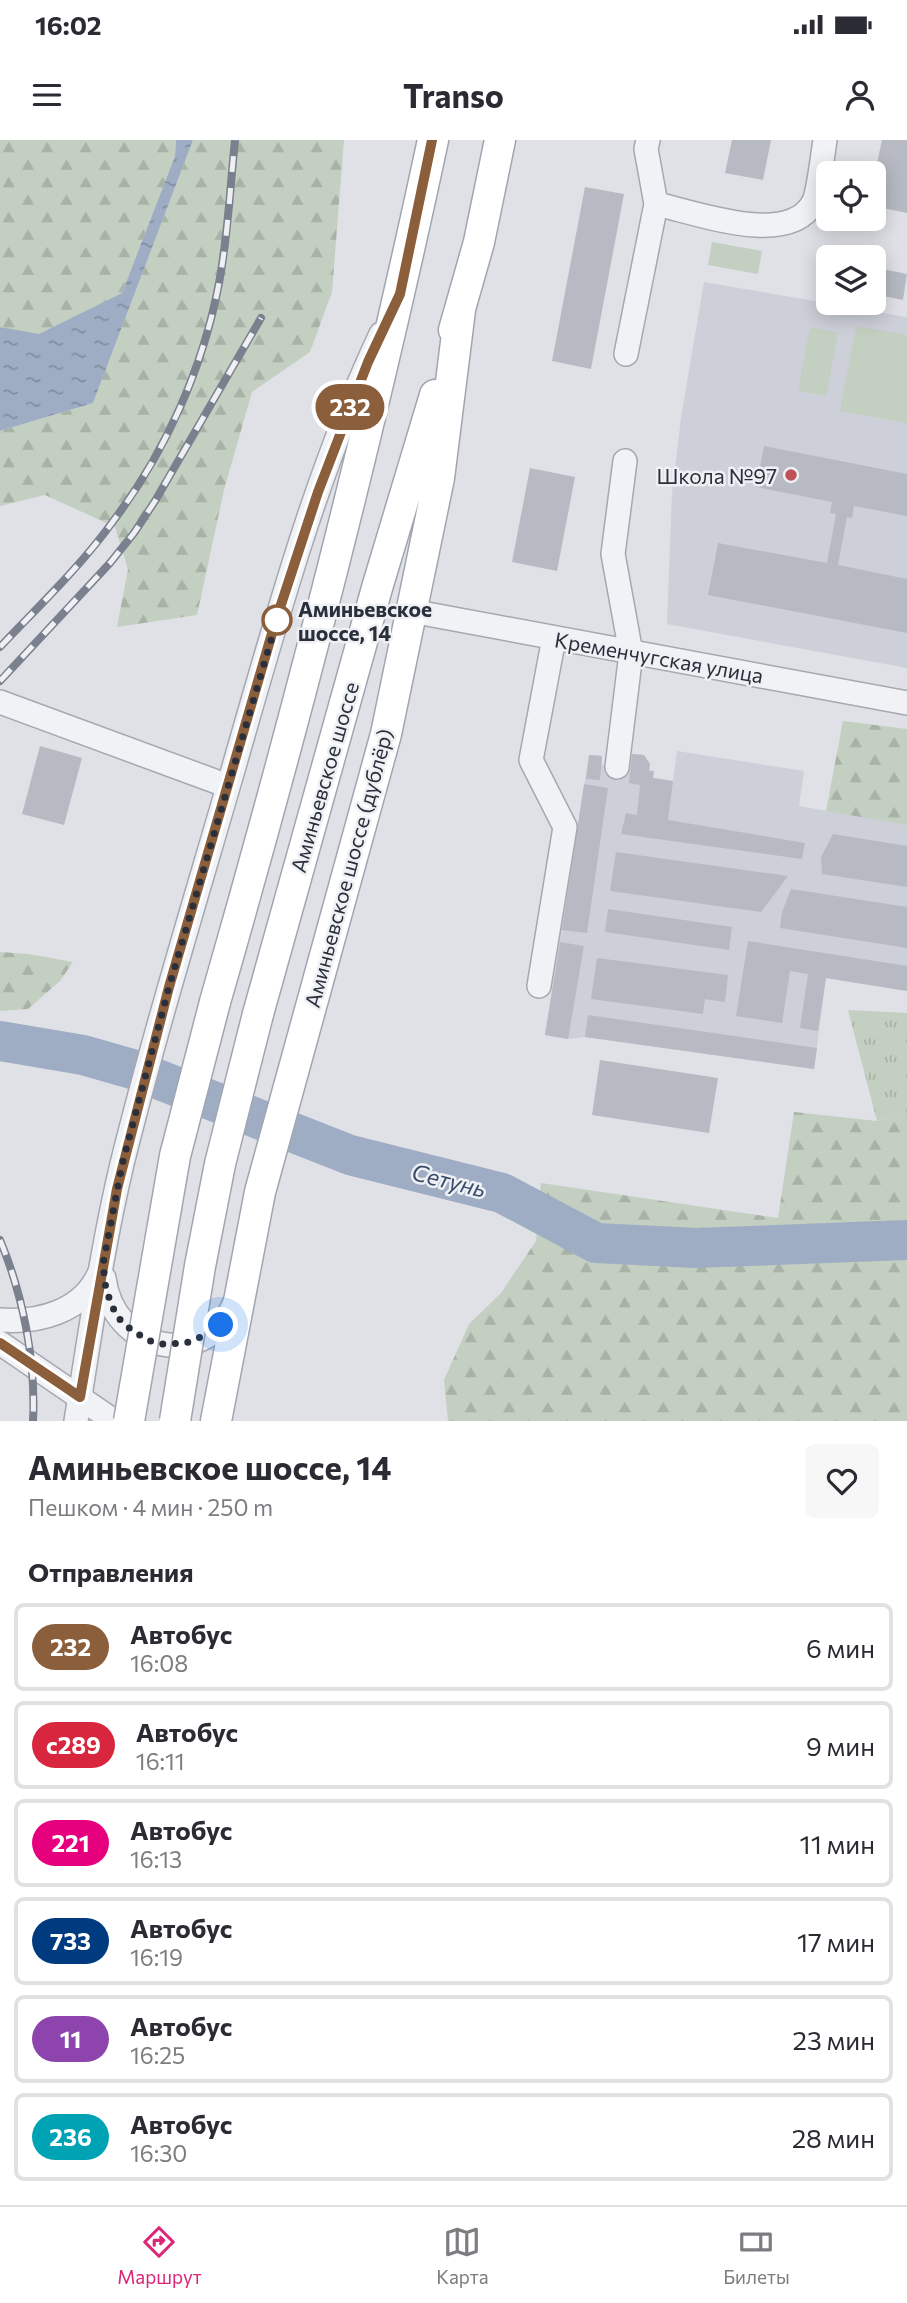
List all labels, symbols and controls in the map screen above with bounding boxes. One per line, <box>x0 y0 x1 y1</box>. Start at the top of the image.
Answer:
text: 16:02 <box>35 9 102 40</box>
text: Transo <box>403 75 504 115</box>
icon: menu <box>28 76 66 114</box>
icon: person <box>841 76 879 114</box>
map controls <box>816 161 886 315</box>
button: locate <box>816 161 886 231</box>
button: layers <box>816 245 886 315</box>
line badge: 232 <box>310 384 390 430</box>
text: 232 <box>329 392 371 421</box>
place label: Школа №97 <box>657 463 777 488</box>
marker: Школа №97 <box>783 467 799 483</box>
place label: Аминьевское шоссе, 14 <box>298 596 432 645</box>
marker: Аминьевское шоссе, 14 <box>262 605 292 635</box>
street label: Кременчугская улица <box>553 626 765 688</box>
street label: Аминьевское шоссе <box>285 679 363 875</box>
street label: Аминьевское шоссе (дублёр) <box>299 726 397 1010</box>
water label: Сетунь <box>409 1157 489 1203</box>
your location <box>203 1307 238 1342</box>
button: heart <box>805 1444 879 1518</box>
text: Аминьевское шоссе, 14 <box>28 1446 392 1487</box>
text: Пешком · 4 мин · 250 m <box>28 1493 273 1521</box>
text: Отправления <box>28 1556 194 1587</box>
text: Автобус <box>130 1618 232 1649</box>
text: 232 <box>50 1632 91 1661</box>
text: 6 мин <box>806 1632 875 1663</box>
text: 16:08 <box>130 1649 188 1677</box>
text: Автобус <box>136 1716 238 1747</box>
text: с289 <box>46 1730 101 1759</box>
text: 9 мин <box>806 1730 875 1761</box>
text: 16:11 <box>136 1747 185 1775</box>
text: Автобус <box>130 1814 232 1845</box>
text: 221 <box>51 1828 90 1857</box>
text: 11 мин <box>800 1828 875 1859</box>
text: 16:13 <box>130 1845 182 1873</box>
text: Автобус <box>130 1912 232 1943</box>
text: 733 <box>50 1926 91 1955</box>
text: 17 мин <box>797 1926 875 1957</box>
text: 16:19 <box>130 1943 183 1971</box>
text: Автобус <box>130 2010 232 2041</box>
text: 11 <box>60 2024 81 2053</box>
text: 23 мин <box>793 2024 875 2055</box>
text: 16:25 <box>130 2041 185 2069</box>
text: Автобус <box>130 2108 232 2139</box>
text: 236 <box>49 2122 92 2151</box>
text: 28 мин <box>792 2122 875 2153</box>
text: 16:30 <box>130 2139 187 2167</box>
tab: Маршрут <box>117 2223 202 2288</box>
tab: Карта <box>436 2223 489 2288</box>
tab: Билеты <box>723 2223 790 2288</box>

